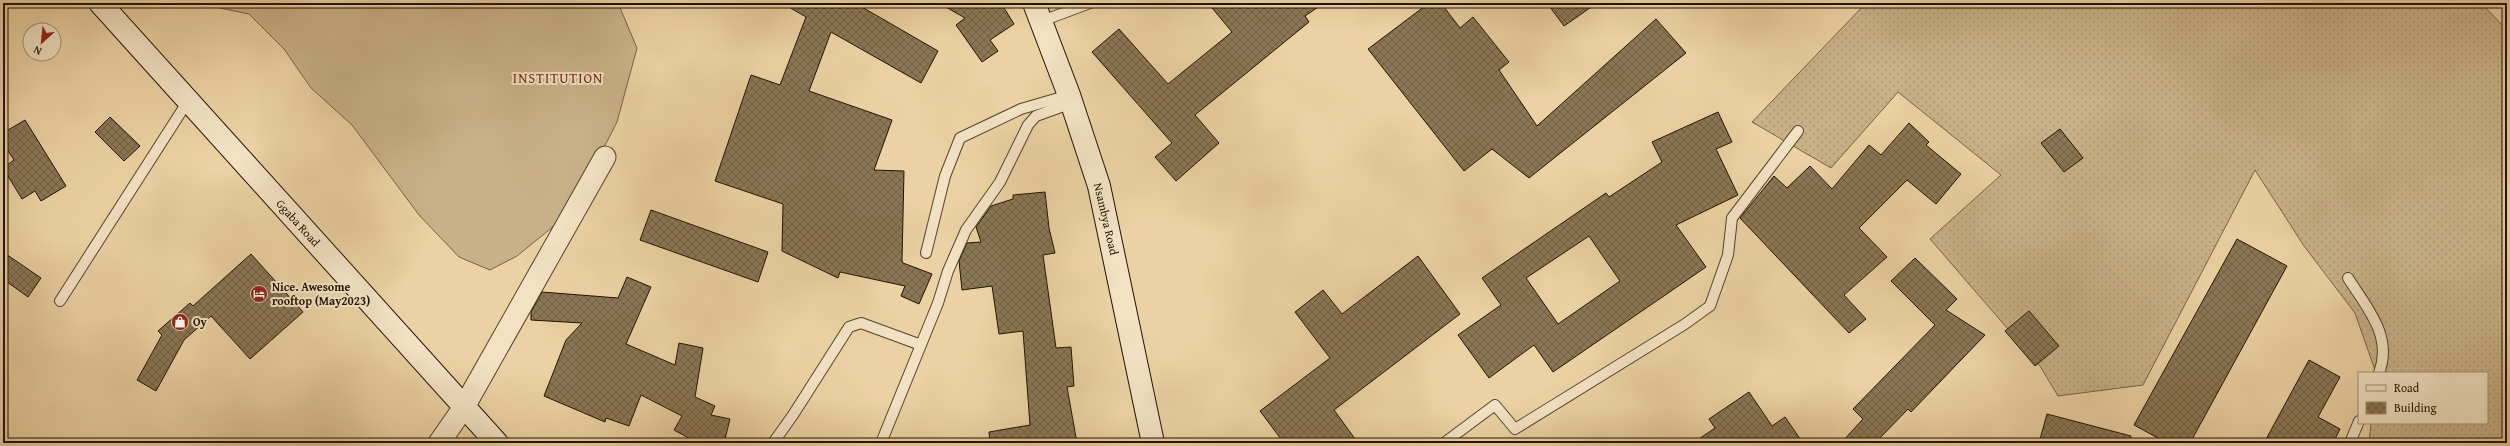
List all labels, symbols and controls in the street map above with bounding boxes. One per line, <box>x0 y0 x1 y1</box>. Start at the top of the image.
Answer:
north arrow <box>22 22 62 62</box>
text: N <box>30 42 44 60</box>
district label: INSTITUTION <box>513 68 603 88</box>
street label: Nsambya Road <box>1090 181 1123 257</box>
street label: Ggaba Road <box>273 195 325 250</box>
place label: Nice. Awesome rooftop (May2023) <box>272 278 370 309</box>
hotel icon: Nice. Awesome rooftop (May2023) <box>249 284 269 304</box>
shop icon: Oy <box>170 312 190 332</box>
place label: Oy <box>193 313 208 330</box>
legend <box>2358 372 2488 424</box>
text: Road <box>2394 379 2420 396</box>
text: Building <box>2394 399 2437 416</box>

